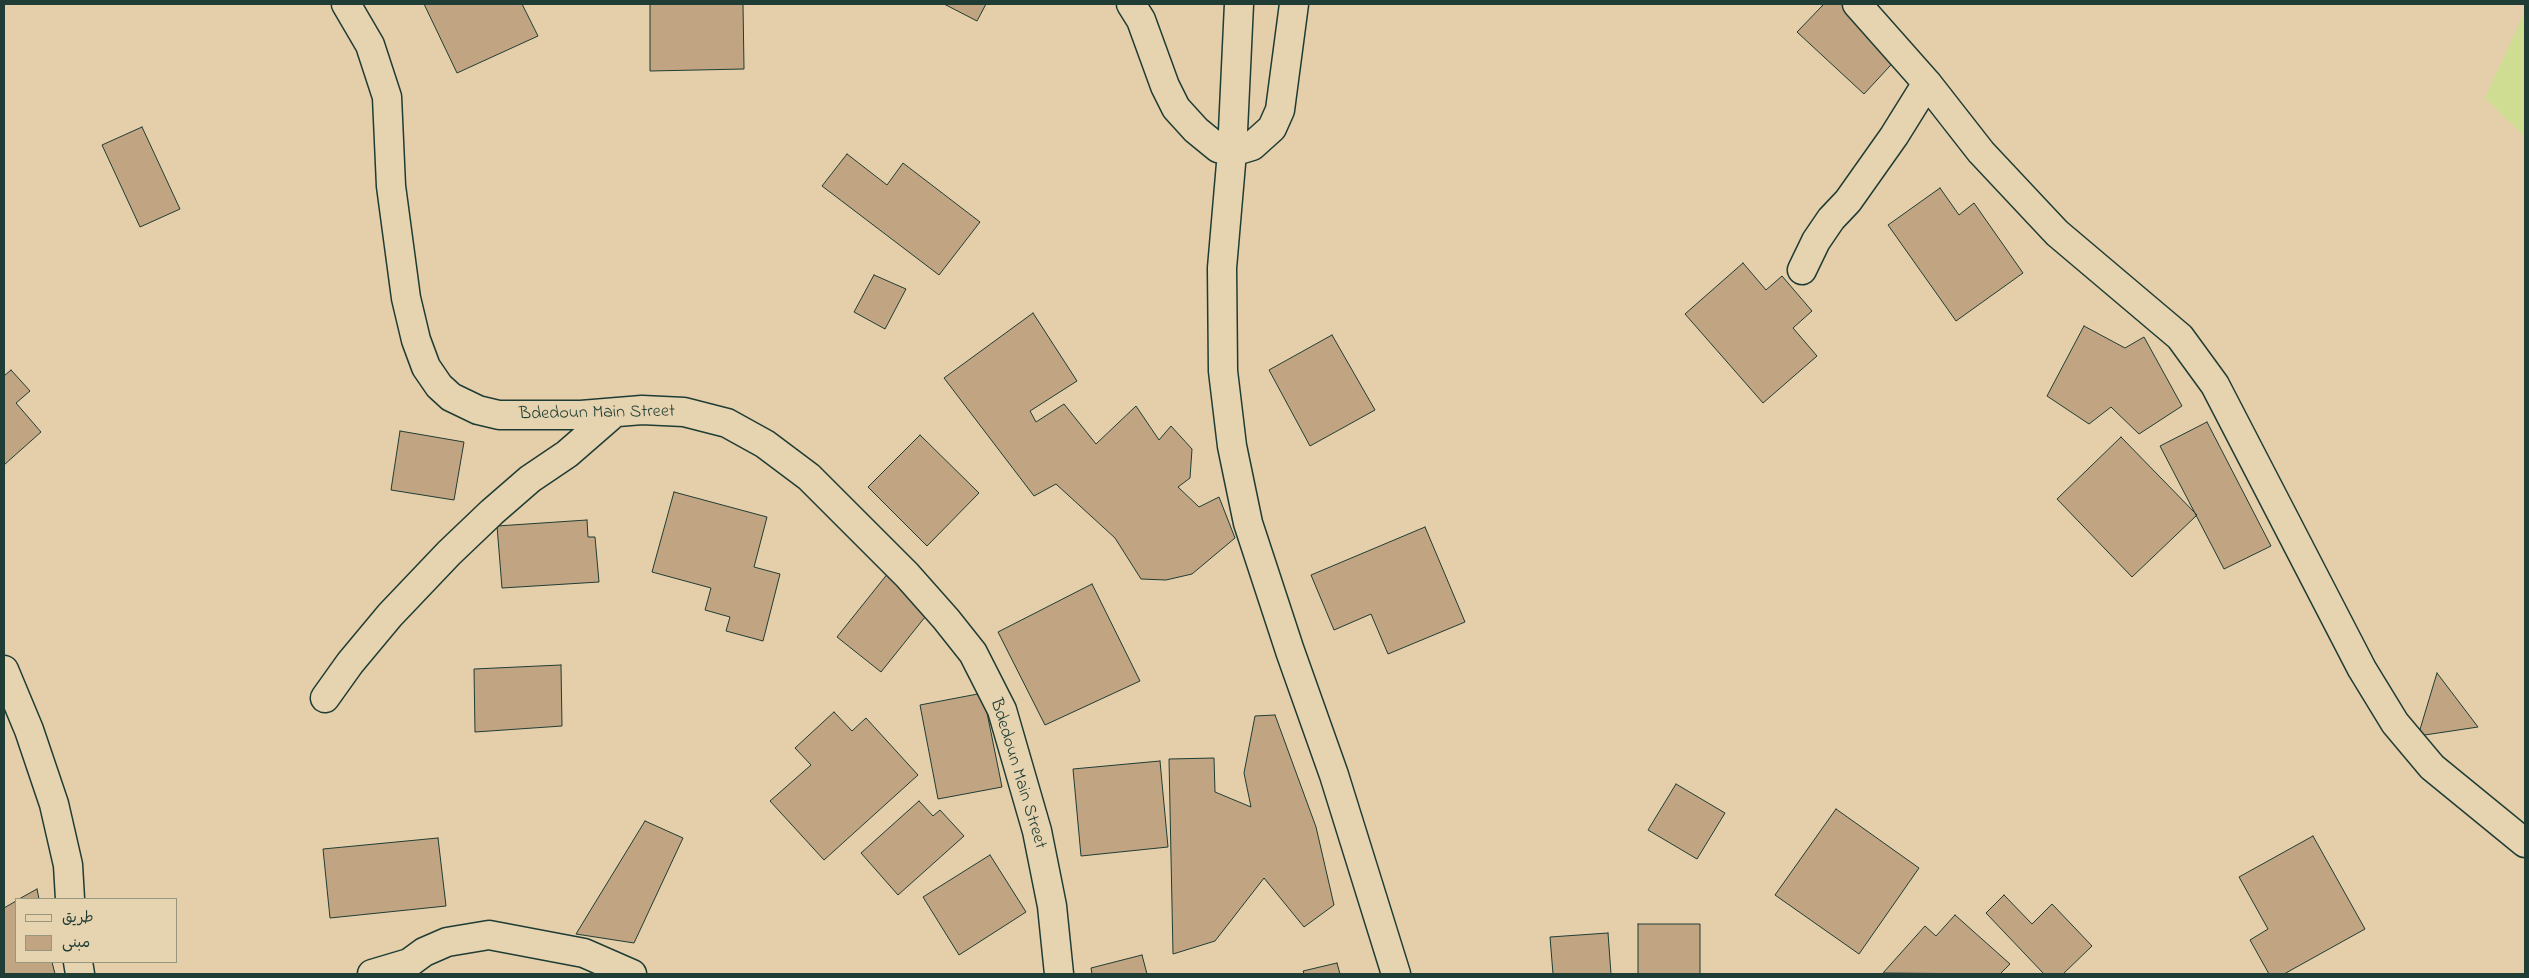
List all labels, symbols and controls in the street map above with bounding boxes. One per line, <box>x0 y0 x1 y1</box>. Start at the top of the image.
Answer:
street label: Bdedoun Main Street <box>519 402 675 426</box>
street label: Bdedoun Main Street <box>984 696 1050 852</box>
legend <box>15 898 178 963</box>
text: طريق <box>62 907 94 929</box>
text: مبنى <box>62 932 90 954</box>

